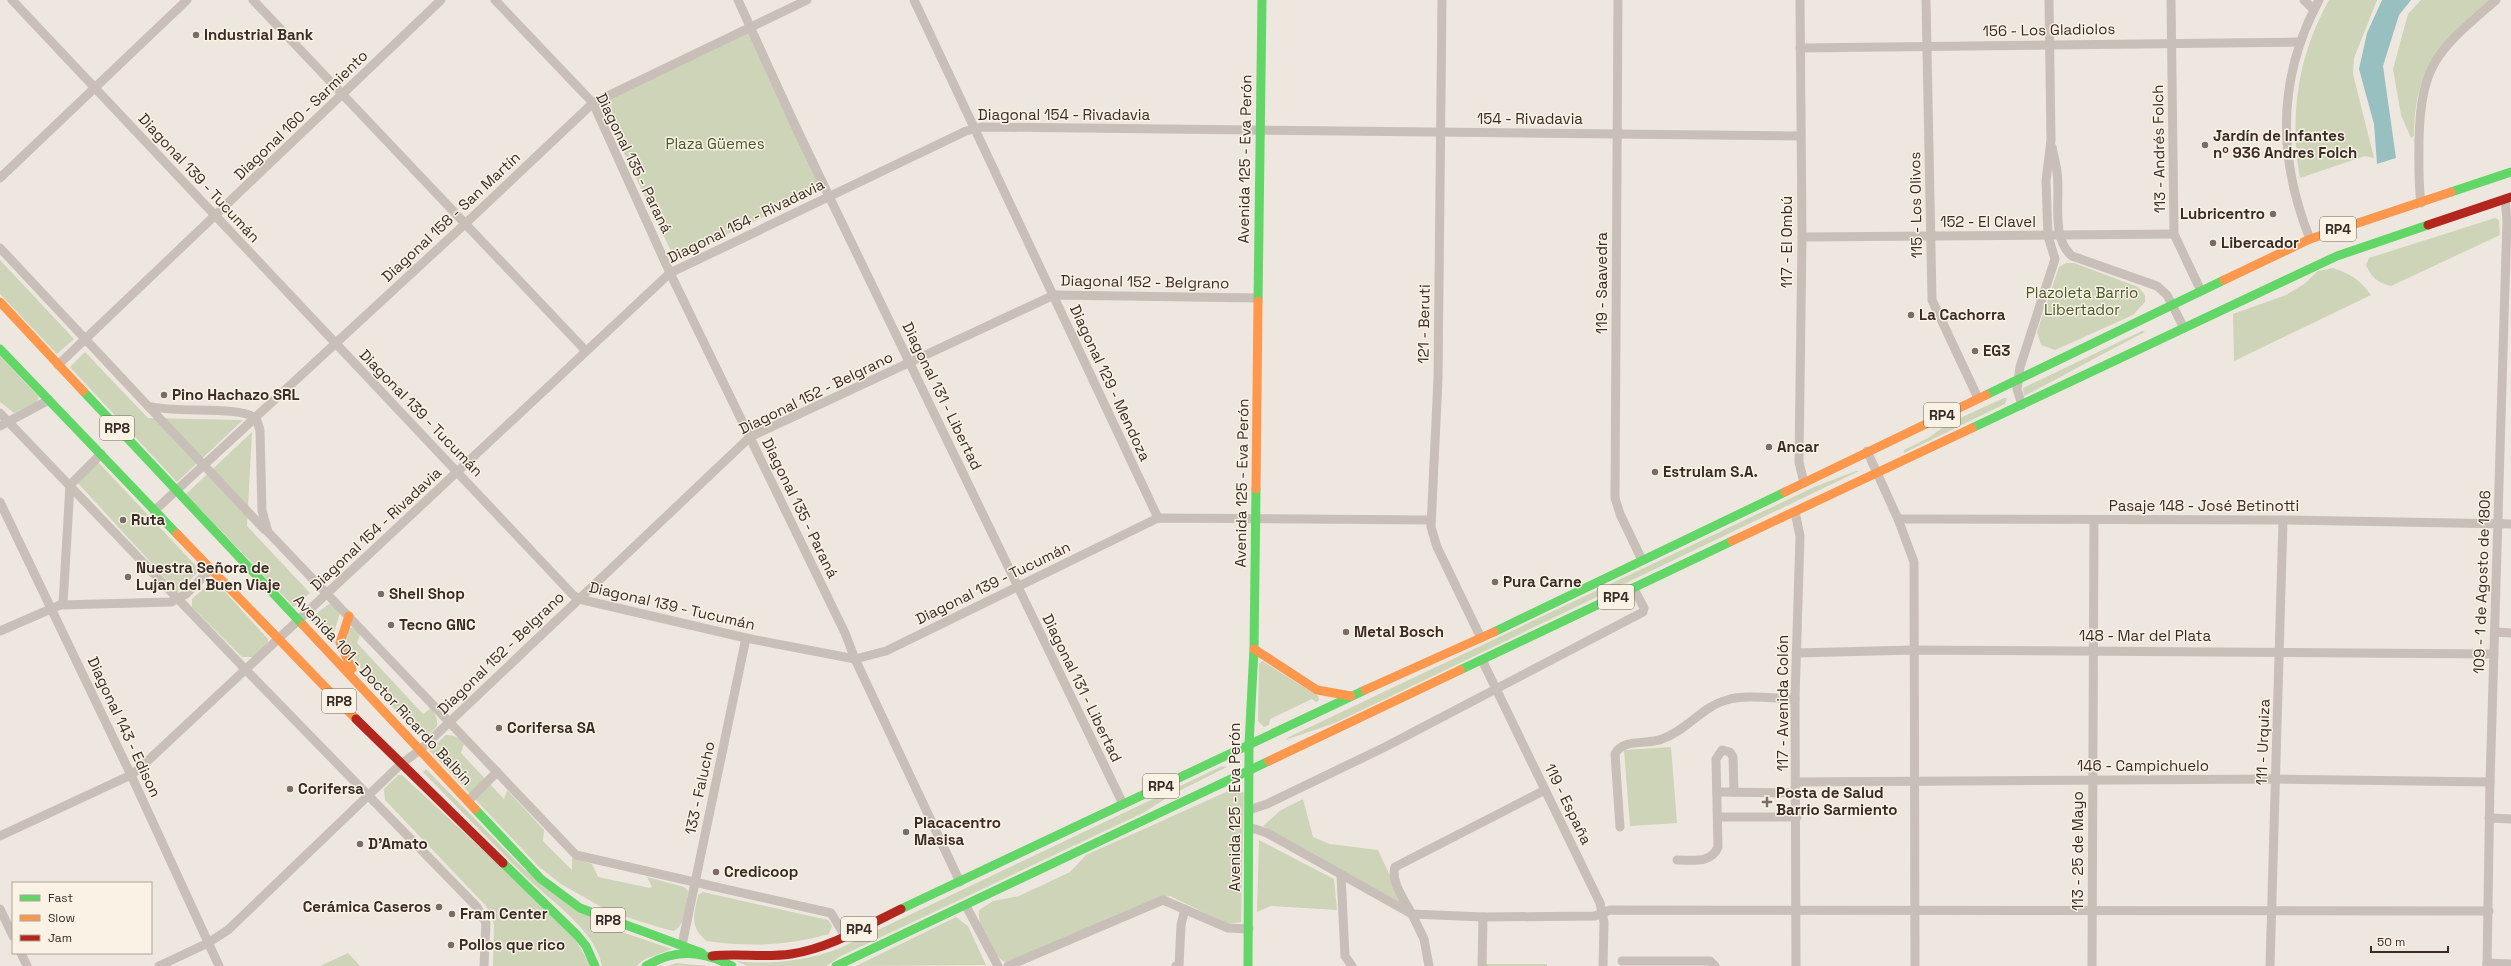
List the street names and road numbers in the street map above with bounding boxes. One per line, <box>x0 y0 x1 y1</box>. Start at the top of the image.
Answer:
street label: 156 - Los Gladiolos <box>1982 19 2116 40</box>
street label: Diagonal 160 - Sarmiento <box>230 46 372 184</box>
street label: Avenida 125 - Eva Perón <box>1234 74 1255 244</box>
street label: 113 - Andrés Folch <box>2148 85 2169 213</box>
street label: Diagonal 135 - Paraná <box>592 90 677 236</box>
street label: Diagonal 154 - Rivadavia <box>978 105 1151 124</box>
street label: Diagonal 139 - Tucumán <box>135 109 264 246</box>
street label: 154 - Rivadavia <box>1477 109 1583 128</box>
street label: Diagonal 158 - San Martín <box>377 147 524 286</box>
street label: 115 - Los Olivos <box>1905 151 1926 259</box>
street label: Diagonal 154 - Rivadavia <box>664 174 828 267</box>
street label: 117 - El Ombú <box>1777 196 1796 288</box>
street label: 152 - El Clavel <box>1940 212 2036 231</box>
road number: RP4 <box>2320 217 2356 241</box>
street label: 119 - Saavedra <box>1592 232 1611 334</box>
street label: Diagonal 152 - Belgrano <box>1060 271 1230 292</box>
street label: 121 - Beruti <box>1413 284 1434 364</box>
street label: Diagonal 129 - Mendoza <box>1066 301 1155 464</box>
street label: Diagonal 131 - Libertad <box>898 319 987 473</box>
street label: Diagonal 139 - Tucumán <box>356 345 487 480</box>
street label: Diagonal 152 - Belgrano <box>736 347 896 438</box>
street label: Avenida 125 - Eva Perón <box>1231 398 1252 568</box>
road number: RP4 <box>1924 403 1960 427</box>
road number: RP8 <box>100 416 134 440</box>
street label: Diagonal 135 - Paraná <box>758 435 843 581</box>
street label: Diagonal 154 - Rivadavia <box>306 463 445 594</box>
street label: 109 - 1 de Agosto de 1806 <box>2469 490 2494 674</box>
street label: Pasaje 148 - José Betinotti <box>2109 496 2299 515</box>
street label: Diagonal 139 - Tucumán <box>912 537 1073 628</box>
street label: Diagonal 139 - Tucumán <box>587 577 757 634</box>
road number: RP4 <box>1598 585 1634 609</box>
street label: Diagonal 152 - Belgrano <box>433 587 568 718</box>
street label: Avenida 101 - Doctor Ricardo Balbín <box>290 590 477 789</box>
street label: Diagonal 131 - Libertad <box>1038 611 1127 765</box>
street label: 148 - Mar del Plata <box>2079 626 2211 645</box>
street label: 117 - Avenida Colón <box>1773 635 1792 771</box>
street label: Diagonal 143 - Edison <box>84 654 165 800</box>
road number: RP8 <box>322 689 356 713</box>
street label: 111 - Urquiza <box>2251 698 2274 786</box>
street label: Avenida 125 - Eva Perón <box>1225 722 1244 892</box>
street label: 133 - Falucho <box>680 739 719 836</box>
street label: 146 - Campichuelo <box>2077 756 2209 775</box>
street label: 119 - España <box>1541 760 1596 848</box>
road number: RP4 <box>1143 774 1179 798</box>
street label: 113 - 25 de Mayo <box>2068 791 2087 911</box>
road number: RP8 <box>591 908 625 932</box>
road number: RP4 <box>841 917 877 941</box>

